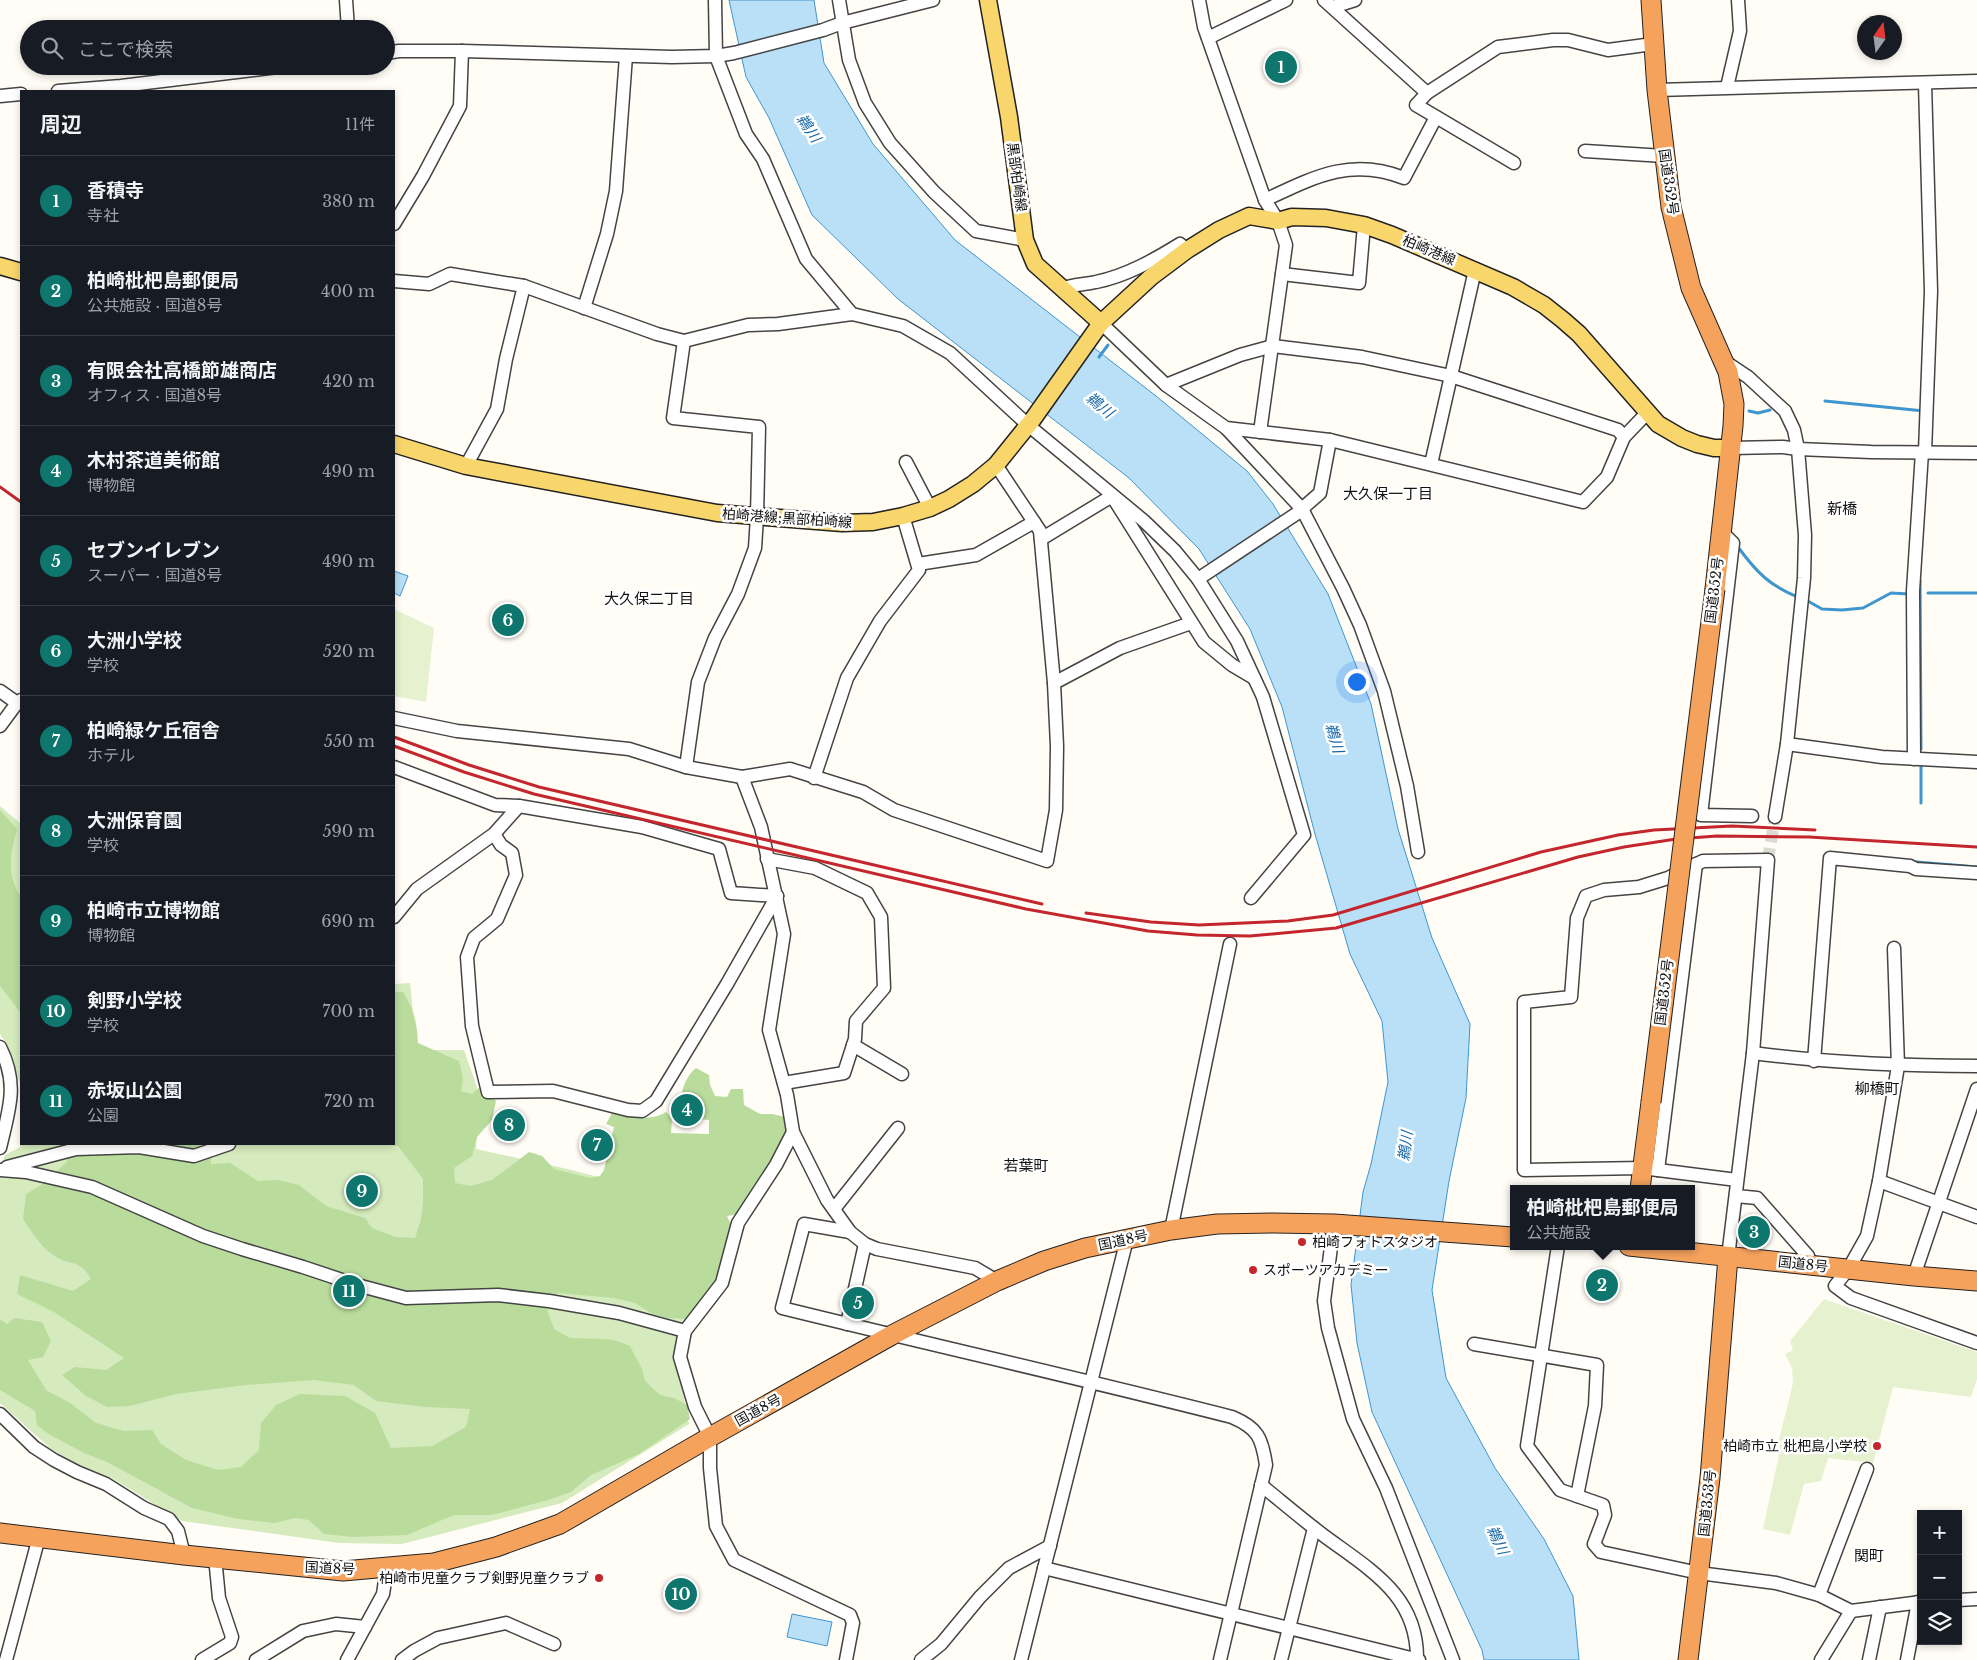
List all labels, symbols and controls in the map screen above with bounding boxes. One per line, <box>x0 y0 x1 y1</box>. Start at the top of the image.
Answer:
north arrow <box>1857 15 1902 60</box>
search box <box>20 20 395 75</box>
icon: search <box>38 34 66 62</box>
text: ここで検索 <box>78 38 173 61</box>
pin: 1 <box>1265 48 1297 86</box>
water label: 鵜川 <box>793 110 827 147</box>
text: 周辺 <box>40 112 82 138</box>
text: 11件 <box>345 114 375 134</box>
street label: 黒部柏崎線 <box>1003 141 1031 213</box>
street label: 国道352号 <box>1655 147 1683 217</box>
text: 香積寺 <box>87 179 144 202</box>
text: 1 <box>53 191 59 211</box>
text: 380 m <box>322 191 375 211</box>
text: 寺社 <box>87 205 119 225</box>
street label: 柏崎港線 <box>1400 231 1458 269</box>
text: 柏崎枇杷島郵便局 <box>87 269 239 292</box>
text: 2 <box>51 281 61 301</box>
text: 400 m <box>321 281 375 301</box>
text: 公共施設 · 国道8号 <box>87 295 222 315</box>
text: 有限会社高橋節雄商店 <box>87 359 277 382</box>
text: 3 <box>51 371 61 391</box>
text: 420 m <box>323 371 375 391</box>
text: オフィス · 国道8号 <box>87 385 222 405</box>
water label: 鵜川 <box>1082 388 1119 423</box>
text: 木村茶道美術館 <box>87 449 220 472</box>
text: 4 <box>51 461 61 481</box>
text: 490 m <box>322 461 375 481</box>
text: 博物館 <box>87 475 135 495</box>
district label: 大久保一丁目 <box>1343 484 1433 503</box>
district label: 新橋 <box>1827 499 1857 518</box>
street label: 柏崎港線;黒部柏崎線 <box>721 504 853 532</box>
text: セブンイレブン <box>87 539 220 562</box>
text: 5 <box>51 551 61 571</box>
text: 490 m <box>322 551 375 571</box>
street label: 国道352号 <box>1701 556 1727 624</box>
text: スーパー · 国道8号 <box>87 565 222 585</box>
district label: 大久保二丁目 <box>604 589 694 608</box>
pin: 6 <box>492 601 524 639</box>
text: 大洲小学校 <box>87 629 182 652</box>
text: 6 <box>51 641 61 661</box>
text: 520 m <box>323 641 375 661</box>
text: 学校 <box>87 655 119 675</box>
your location <box>1344 669 1370 695</box>
text: 柏崎緑ケ丘宿舎 <box>87 719 220 742</box>
water label: 鵜川 <box>1322 721 1349 757</box>
text: 7 <box>52 731 60 751</box>
text: 550 m <box>324 731 375 751</box>
text: ホテル <box>87 745 135 765</box>
text: 大洲保育園 <box>87 809 182 832</box>
text: 8 <box>51 821 61 841</box>
text: 590 m <box>322 821 375 841</box>
text: 学校 <box>87 835 119 855</box>
text: 柏崎市立博物館 <box>87 899 220 922</box>
text: 9 <box>51 911 61 931</box>
text: 690 m <box>321 911 375 931</box>
text: 博物館 <box>87 925 135 945</box>
street label: 国道352号 <box>1651 958 1677 1026</box>
text: 剣野小学校 <box>87 989 182 1012</box>
text: 10 <box>46 1001 66 1021</box>
text: 700 m <box>322 1001 375 1021</box>
text: 学校 <box>87 1015 119 1035</box>
text: 赤坂山公園 <box>87 1079 182 1102</box>
district label: 柳橋町 <box>1854 1079 1900 1098</box>
text: 11 <box>49 1091 63 1111</box>
text: 720 m <box>324 1091 375 1111</box>
pin: 4 <box>671 1091 703 1129</box>
text: 公園 <box>87 1105 119 1125</box>
pin: 8 <box>493 1106 525 1144</box>
pin: 7 <box>581 1126 613 1164</box>
water label: 鵜川 <box>1394 1128 1417 1162</box>
district label: 若葉町 <box>1003 1156 1049 1175</box>
pin: 9 <box>346 1172 378 1210</box>
popup <box>1510 1185 1695 1250</box>
text: 柏崎枇杷島郵便局 <box>1526 1196 1679 1219</box>
pin: 3 <box>1738 1213 1770 1251</box>
text: 公共施設 <box>1526 1222 1591 1242</box>
street label: 国道8号 <box>1096 1226 1150 1254</box>
place label: 柏崎フォトスタジオ <box>1312 1233 1438 1251</box>
marker: 柏崎フォトスタジオ <box>1296 1236 1308 1248</box>
street label: 国道8号 <box>1777 1252 1829 1276</box>
place label: スポーツアカデミー <box>1263 1261 1389 1279</box>
marker: スポーツアカデミー <box>1247 1264 1259 1276</box>
pin: 2 <box>1586 1266 1618 1304</box>
pin: 11 <box>333 1272 365 1310</box>
pin: 5 <box>842 1284 874 1322</box>
street label: 国道8号 <box>732 1390 784 1430</box>
place label: 柏崎市立 枇杷島小学校 <box>1723 1437 1867 1455</box>
marker: 柏崎市立 枇杷島小学校 <box>1871 1440 1883 1452</box>
street label: 国道353号 <box>1695 1469 1719 1537</box>
map controls <box>1917 1510 1962 1645</box>
button: + <box>1917 1510 1962 1555</box>
water label: 鵜川 <box>1483 1522 1514 1559</box>
district label: 関町 <box>1854 1546 1884 1565</box>
button: − <box>1917 1555 1962 1600</box>
street label: 国道8号 <box>304 1558 356 1578</box>
place label: 柏崎市児童クラブ剣野児童クラブ <box>379 1569 589 1587</box>
marker: 柏崎市児童クラブ剣野児童クラブ <box>593 1572 605 1584</box>
pin: 10 <box>665 1575 697 1613</box>
button: layers <box>1917 1600 1962 1645</box>

